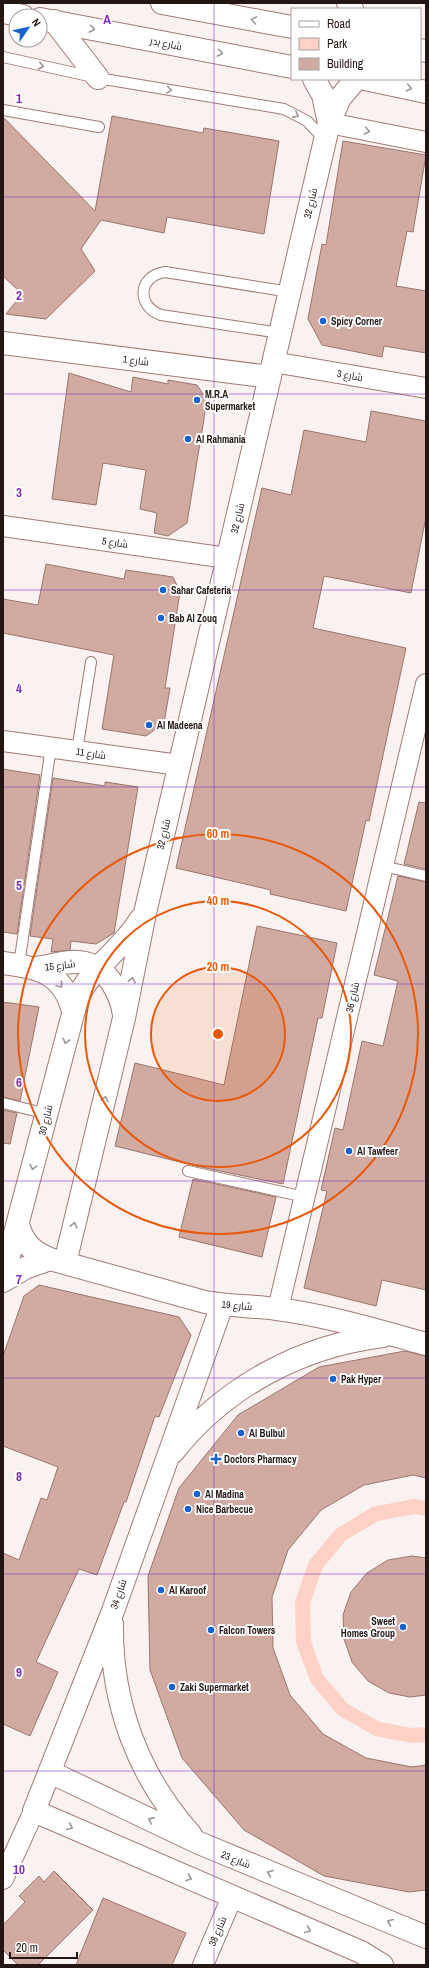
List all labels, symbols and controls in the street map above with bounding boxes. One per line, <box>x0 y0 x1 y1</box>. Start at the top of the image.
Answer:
north arrow <box>8 8 48 48</box>
legend <box>291 8 421 80</box>
text: A <box>103 11 111 28</box>
text: N <box>29 16 44 29</box>
one-way arrow <box>251 16 257 24</box>
text: Road <box>327 16 351 32</box>
one-way arrow <box>89 24 95 32</box>
street label: شارع بدر <box>148 34 183 53</box>
text: Park <box>327 36 347 52</box>
one-way arrow <box>217 49 223 57</box>
text: Building <box>327 56 364 72</box>
one-way arrow <box>38 61 44 69</box>
one-way arrow <box>406 84 413 92</box>
one-way arrow <box>166 85 172 94</box>
text: 1 <box>16 90 22 107</box>
one-way arrow <box>292 110 299 118</box>
one-way arrow <box>364 126 370 134</box>
street label: شارع 32 <box>301 187 320 220</box>
text: 2 <box>16 287 22 304</box>
place label: Spicy Corner <box>331 315 383 328</box>
marker: Spicy Corner <box>318 316 328 326</box>
street label: شارع 1 <box>122 352 150 369</box>
street label: شارع 3 <box>336 367 364 384</box>
place label: M.R.A Supermarket <box>205 388 255 413</box>
marker: M.R.A Supermarket <box>192 395 202 405</box>
place label: Al Rahmania <box>196 433 246 446</box>
marker: Al Rahmania <box>183 434 193 444</box>
text: 3 <box>16 484 22 501</box>
street label: شارع 32 <box>228 502 247 535</box>
street label: شارع 5 <box>101 534 129 551</box>
place label: Sahar Cafeteria <box>171 584 232 597</box>
marker: Sahar Cafeteria <box>158 585 168 595</box>
place label: Bab Al Zouq <box>169 612 217 625</box>
marker: Bab Al Zouq <box>156 613 166 623</box>
text: 4 <box>16 680 22 697</box>
place label: Al Madeena <box>157 719 203 732</box>
marker: Al Madeena <box>144 720 154 730</box>
street label: شارع 11 <box>75 745 107 762</box>
street label: شارع 32 <box>154 818 173 851</box>
text: 60 m <box>207 826 229 842</box>
text: 5 <box>16 877 22 894</box>
text: 40 m <box>207 893 229 909</box>
street label: شارع 15 <box>44 957 76 974</box>
text: 20 m <box>207 959 229 975</box>
one-way arrow <box>127 976 135 983</box>
one-way arrow <box>56 980 63 987</box>
street label: شارع 36 <box>343 981 362 1014</box>
centre of rings <box>211 1027 225 1041</box>
one-way arrow <box>62 1037 71 1044</box>
text: 6 <box>16 1074 22 1091</box>
one-way arrow <box>100 1096 108 1102</box>
street label: شارع 30 <box>35 1104 56 1137</box>
place label: Al Tawfeer <box>357 1145 399 1158</box>
marker: Al Tawfeer <box>344 1146 354 1156</box>
one-way arrow <box>30 1163 38 1170</box>
one-way arrow <box>69 1222 78 1229</box>
text: 7 <box>16 1271 22 1288</box>
street label: شارع 19 <box>221 1298 253 1313</box>
place label: Pak Hyper <box>341 1373 382 1386</box>
marker: Pak Hyper <box>328 1374 338 1384</box>
place label: Al Bulbul <box>249 1427 285 1440</box>
marker: Al Bulbul <box>236 1428 246 1438</box>
place label: Doctors Pharmacy <box>224 1453 297 1466</box>
marker: Doctors Pharmacy <box>211 1454 221 1464</box>
text: 8 <box>16 1468 22 1485</box>
place label: Al Madina <box>205 1488 244 1501</box>
marker: Al Madina <box>192 1489 202 1499</box>
place label: Nice Barbecue <box>196 1503 253 1516</box>
marker: Nice Barbecue <box>183 1504 193 1514</box>
street label: شارع 34 <box>107 1577 130 1611</box>
place label: Al Karoof <box>169 1584 206 1597</box>
marker: Al Karoof <box>156 1585 166 1595</box>
place label: Sweet Homes Group <box>341 1615 395 1640</box>
marker: Sweet Homes Group <box>398 1622 408 1632</box>
place label: Falcon Towers <box>219 1624 276 1637</box>
marker: Falcon Towers <box>206 1625 216 1635</box>
text: 9 <box>16 1664 22 1681</box>
place label: Zaki Supermarket <box>180 1681 249 1694</box>
marker: Zaki Supermarket <box>167 1682 177 1692</box>
one-way arrow <box>147 1817 155 1825</box>
one-way arrow <box>66 1822 73 1830</box>
street label: شارع 23 <box>219 1848 253 1871</box>
text: 10 <box>13 1861 25 1878</box>
one-way arrow <box>266 1869 273 1877</box>
one-way arrow <box>184 1873 192 1881</box>
street label: شارع 38 <box>205 1914 229 1948</box>
one-way arrow <box>386 1919 394 1927</box>
one-way arrow <box>305 1925 312 1933</box>
scale bar <box>10 1934 77 1960</box>
text: 20 m <box>16 1940 38 1956</box>

